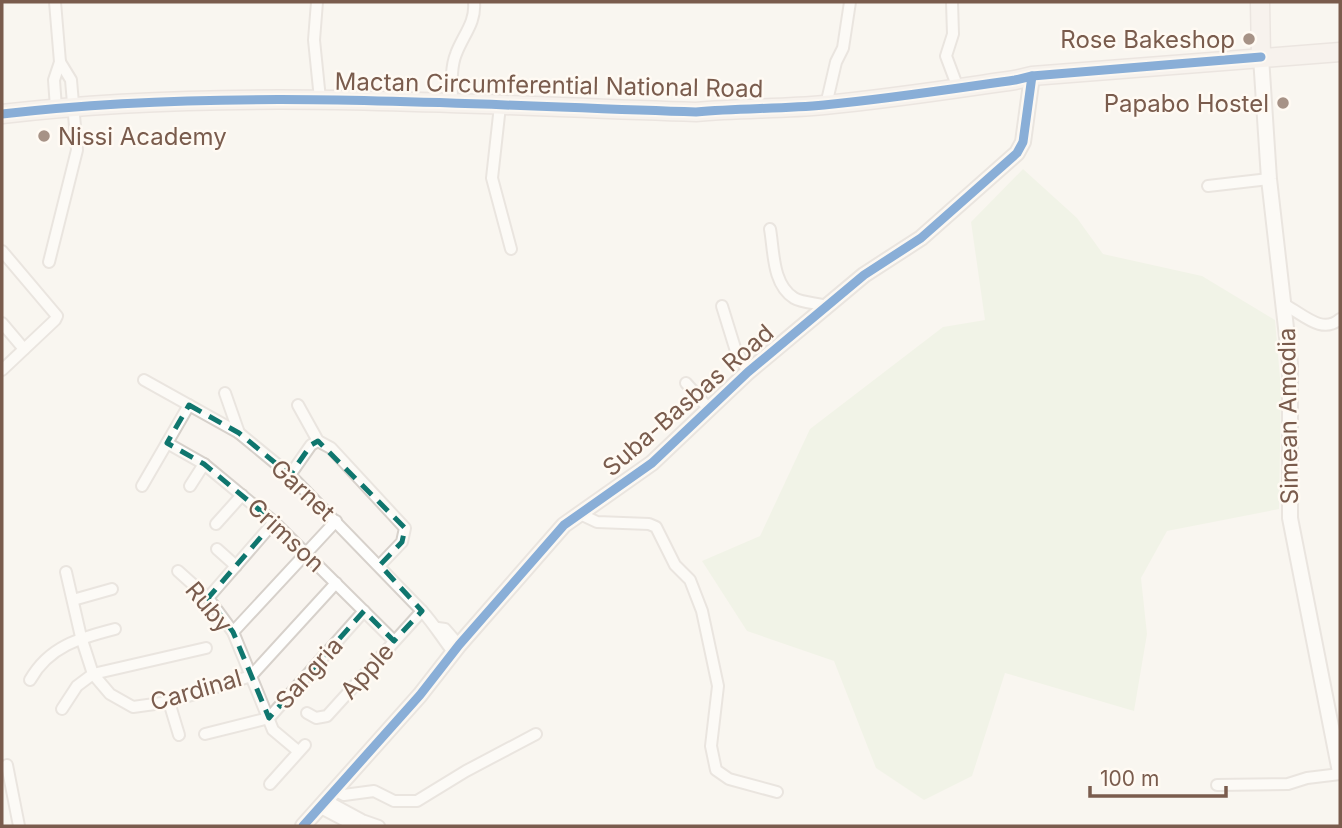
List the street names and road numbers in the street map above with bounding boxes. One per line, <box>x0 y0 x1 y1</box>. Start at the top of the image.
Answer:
street label: Mactan Circumferential National Road <box>334 67 764 103</box>
street label: Suba-Basbas Road <box>597 318 779 482</box>
street label: Simean Amodia <box>1272 327 1304 505</box>
street label: Garnet <box>265 453 341 527</box>
street label: Crimson <box>241 492 331 578</box>
street label: Ruby <box>179 576 239 638</box>
street label: Sangria <box>269 631 349 715</box>
street label: Apple <box>334 637 400 705</box>
street label: Cardinal <box>147 663 245 717</box>

